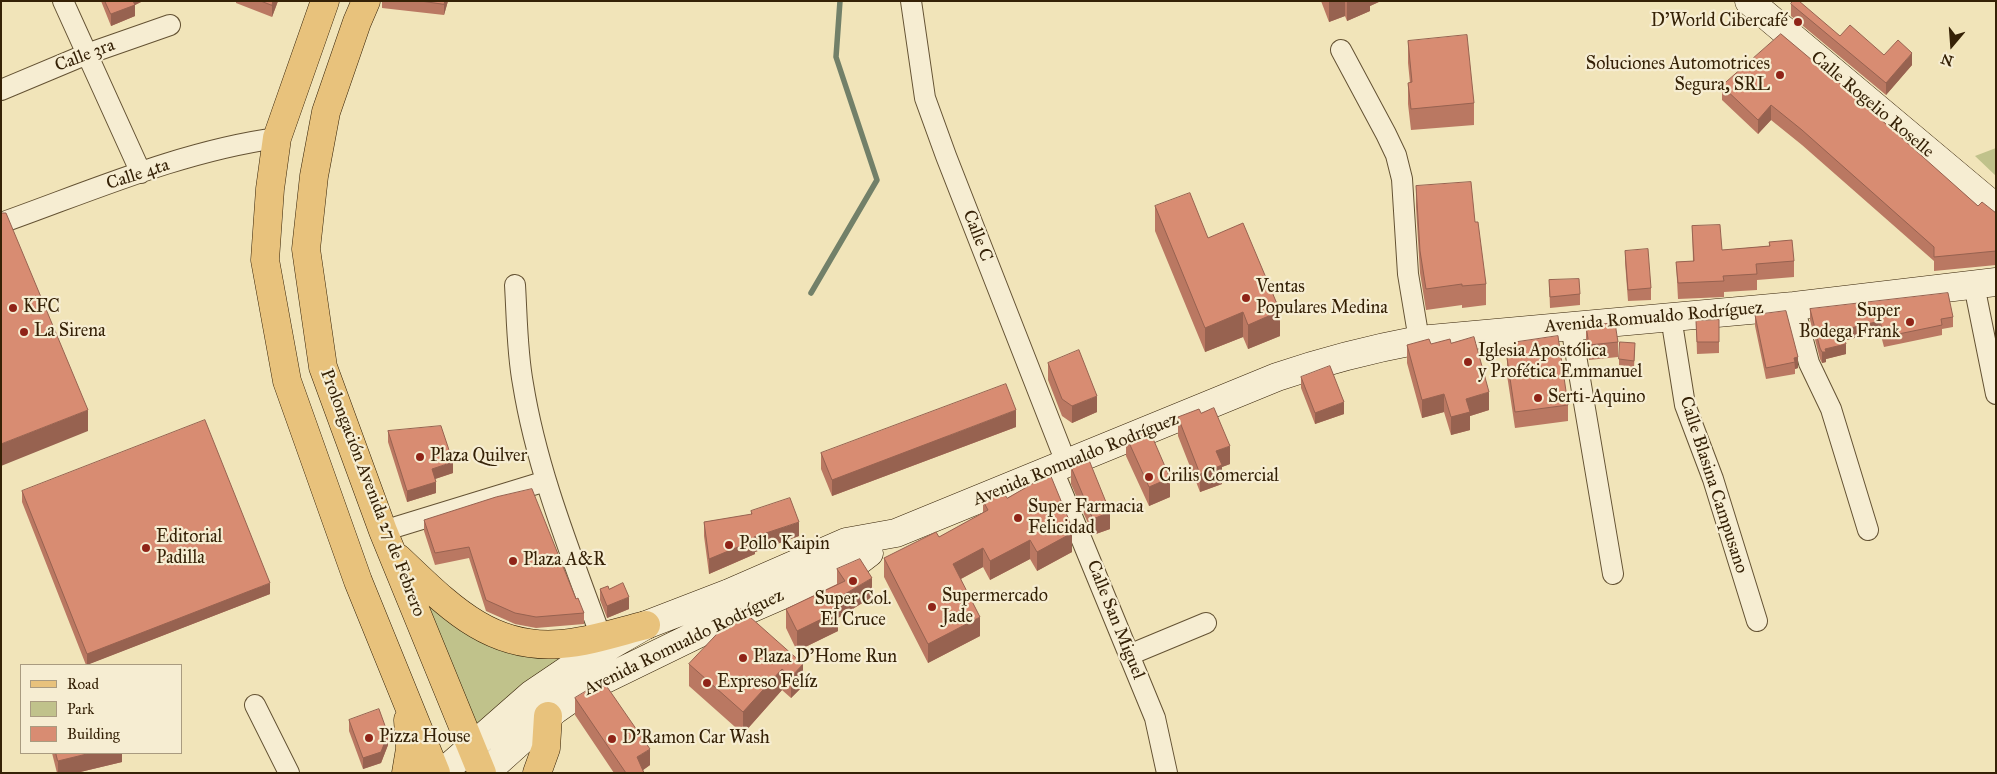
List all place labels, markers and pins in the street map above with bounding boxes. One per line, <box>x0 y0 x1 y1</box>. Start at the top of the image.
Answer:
place label: D'World Cibercafé <box>1651 11 1788 33</box>
marker: D'World Cibercafé <box>1792 16 1804 28</box>
place label: Soluciones Automotrices Segura, SRL <box>1586 54 1770 96</box>
marker: Soluciones Automotrices Segura, SRL <box>1774 69 1786 81</box>
place label: Ventas Populares Medina <box>1256 277 1388 320</box>
marker: Ventas Populares Medina <box>1240 292 1252 304</box>
place label: KFC <box>23 297 60 319</box>
place label: Super Bodega Frank <box>1799 301 1900 344</box>
marker: KFC <box>7 302 19 314</box>
marker: Super Bodega Frank <box>1904 316 1916 328</box>
place label: La Sirena <box>34 321 106 343</box>
marker: La Sirena <box>18 326 30 338</box>
place label: Iglesia Apostólica y Profética Emmanuel <box>1478 341 1642 384</box>
marker: Iglesia Apostólica y Profética Emmanuel <box>1462 356 1474 368</box>
place label: Serti-Aquino <box>1548 387 1645 409</box>
marker: Serti-Aquino <box>1532 392 1544 404</box>
place label: Plaza Quilver <box>430 446 527 468</box>
marker: Plaza Quilver <box>414 451 426 463</box>
place label: Crilis Comercial <box>1159 466 1279 488</box>
marker: Crilis Comercial <box>1143 471 1155 483</box>
place label: Super Farmacia Felicidad <box>1028 497 1144 540</box>
marker: Super Farmacia Felicidad <box>1012 512 1024 524</box>
place label: Editorial Padilla <box>156 527 222 570</box>
place label: Pollo Kaipin <box>739 534 830 556</box>
marker: Pollo Kaipin <box>723 539 735 551</box>
marker: Editorial Padilla <box>140 542 152 554</box>
place label: Plaza A&R <box>523 550 606 572</box>
marker: Plaza A&R <box>507 555 519 567</box>
marker: Super Col. El Cruce <box>847 575 859 587</box>
place label: Supermercado Jade <box>942 586 1048 628</box>
place label: Super Col. El Cruce <box>814 589 892 632</box>
marker: Supermercado Jade <box>926 601 938 613</box>
place label: Plaza D'Home Run <box>753 647 897 669</box>
marker: Plaza D'Home Run <box>737 652 749 664</box>
place label: Expreso Felíz <box>717 672 818 694</box>
marker: Expreso Felíz <box>701 677 713 689</box>
place label: Pizza House <box>379 727 471 749</box>
place label: D'Ramon Car Wash <box>622 728 770 750</box>
marker: Pizza House <box>363 732 375 744</box>
marker: D'Ramon Car Wash <box>606 733 618 745</box>

